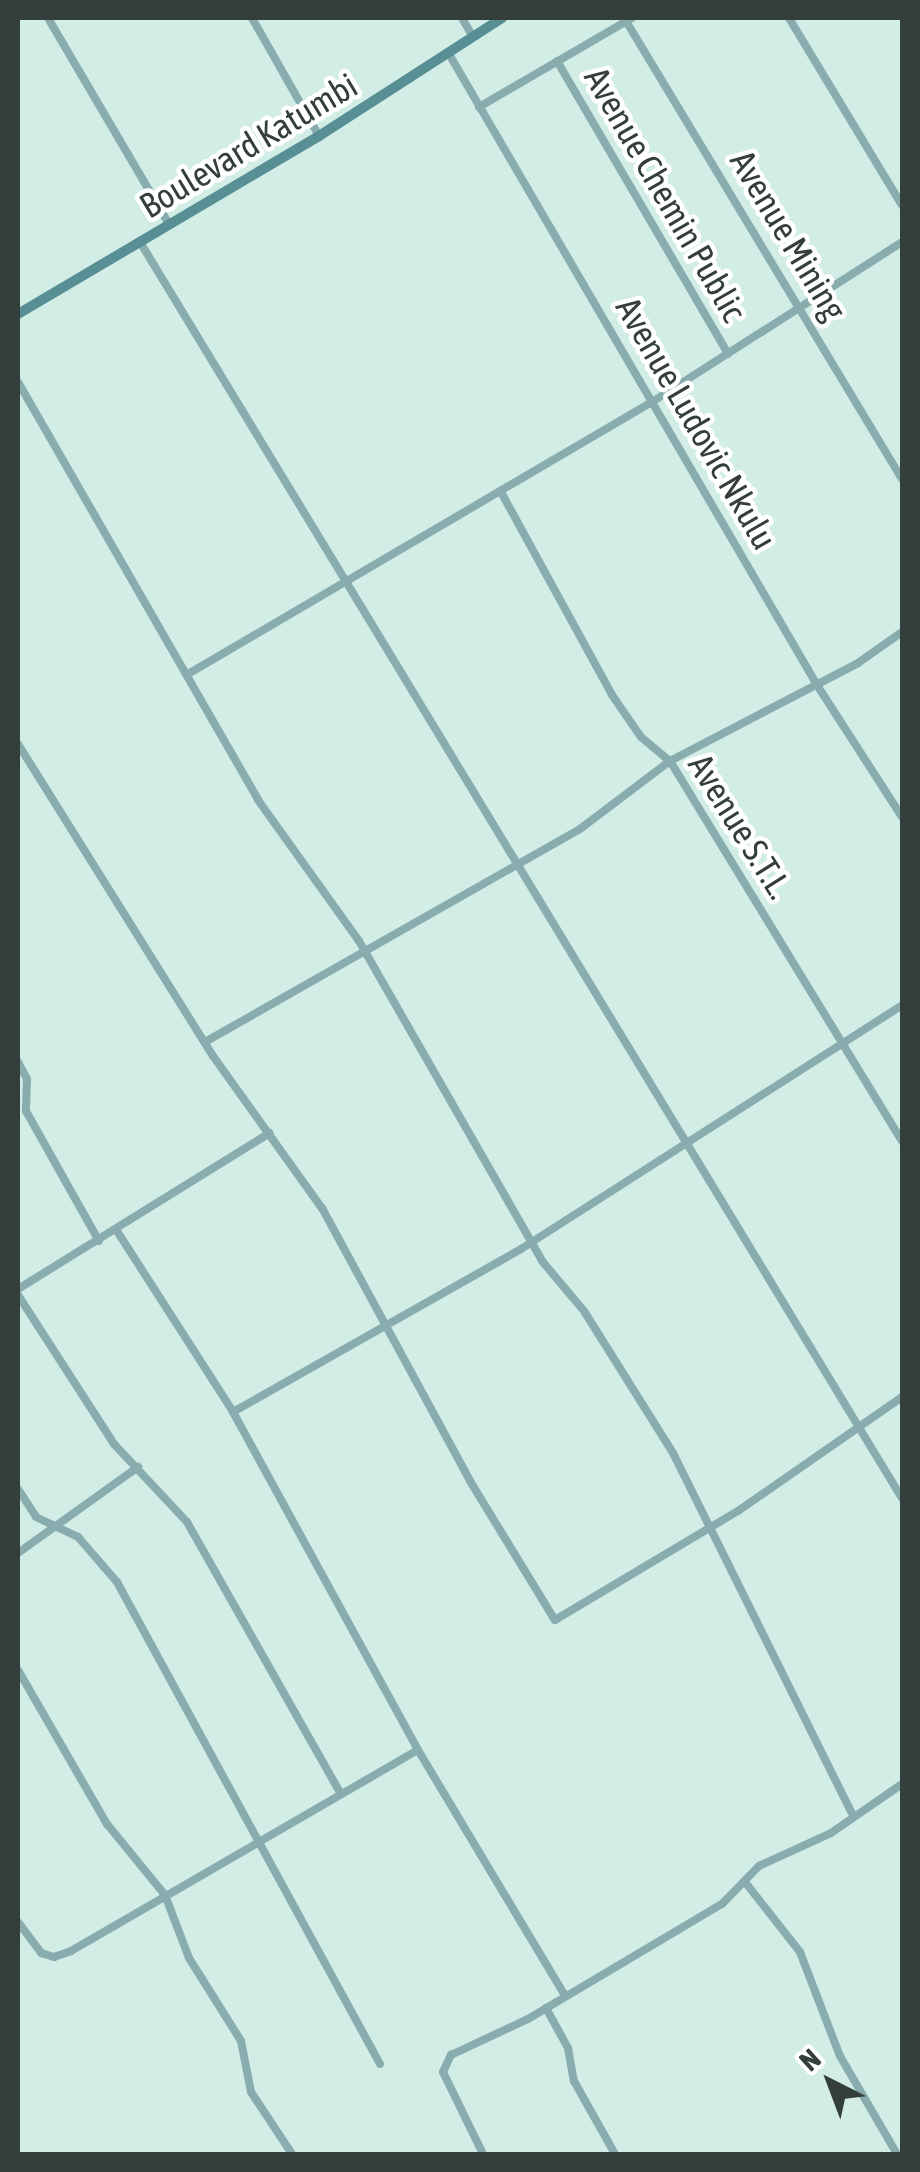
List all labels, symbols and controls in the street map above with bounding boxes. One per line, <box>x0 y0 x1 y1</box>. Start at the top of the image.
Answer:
street label: Avenue Chemin Public <box>576 60 756 328</box>
street label: Boulevard Katumbi <box>132 64 364 226</box>
street label: Avenue Mining <box>722 143 856 327</box>
street label: Avenue Ludovic Nkulu <box>608 289 786 557</box>
street label: Avenue S.T.L. <box>680 746 802 906</box>
north arrow <box>780 2032 880 2132</box>
text: N <box>793 2042 827 2077</box>

